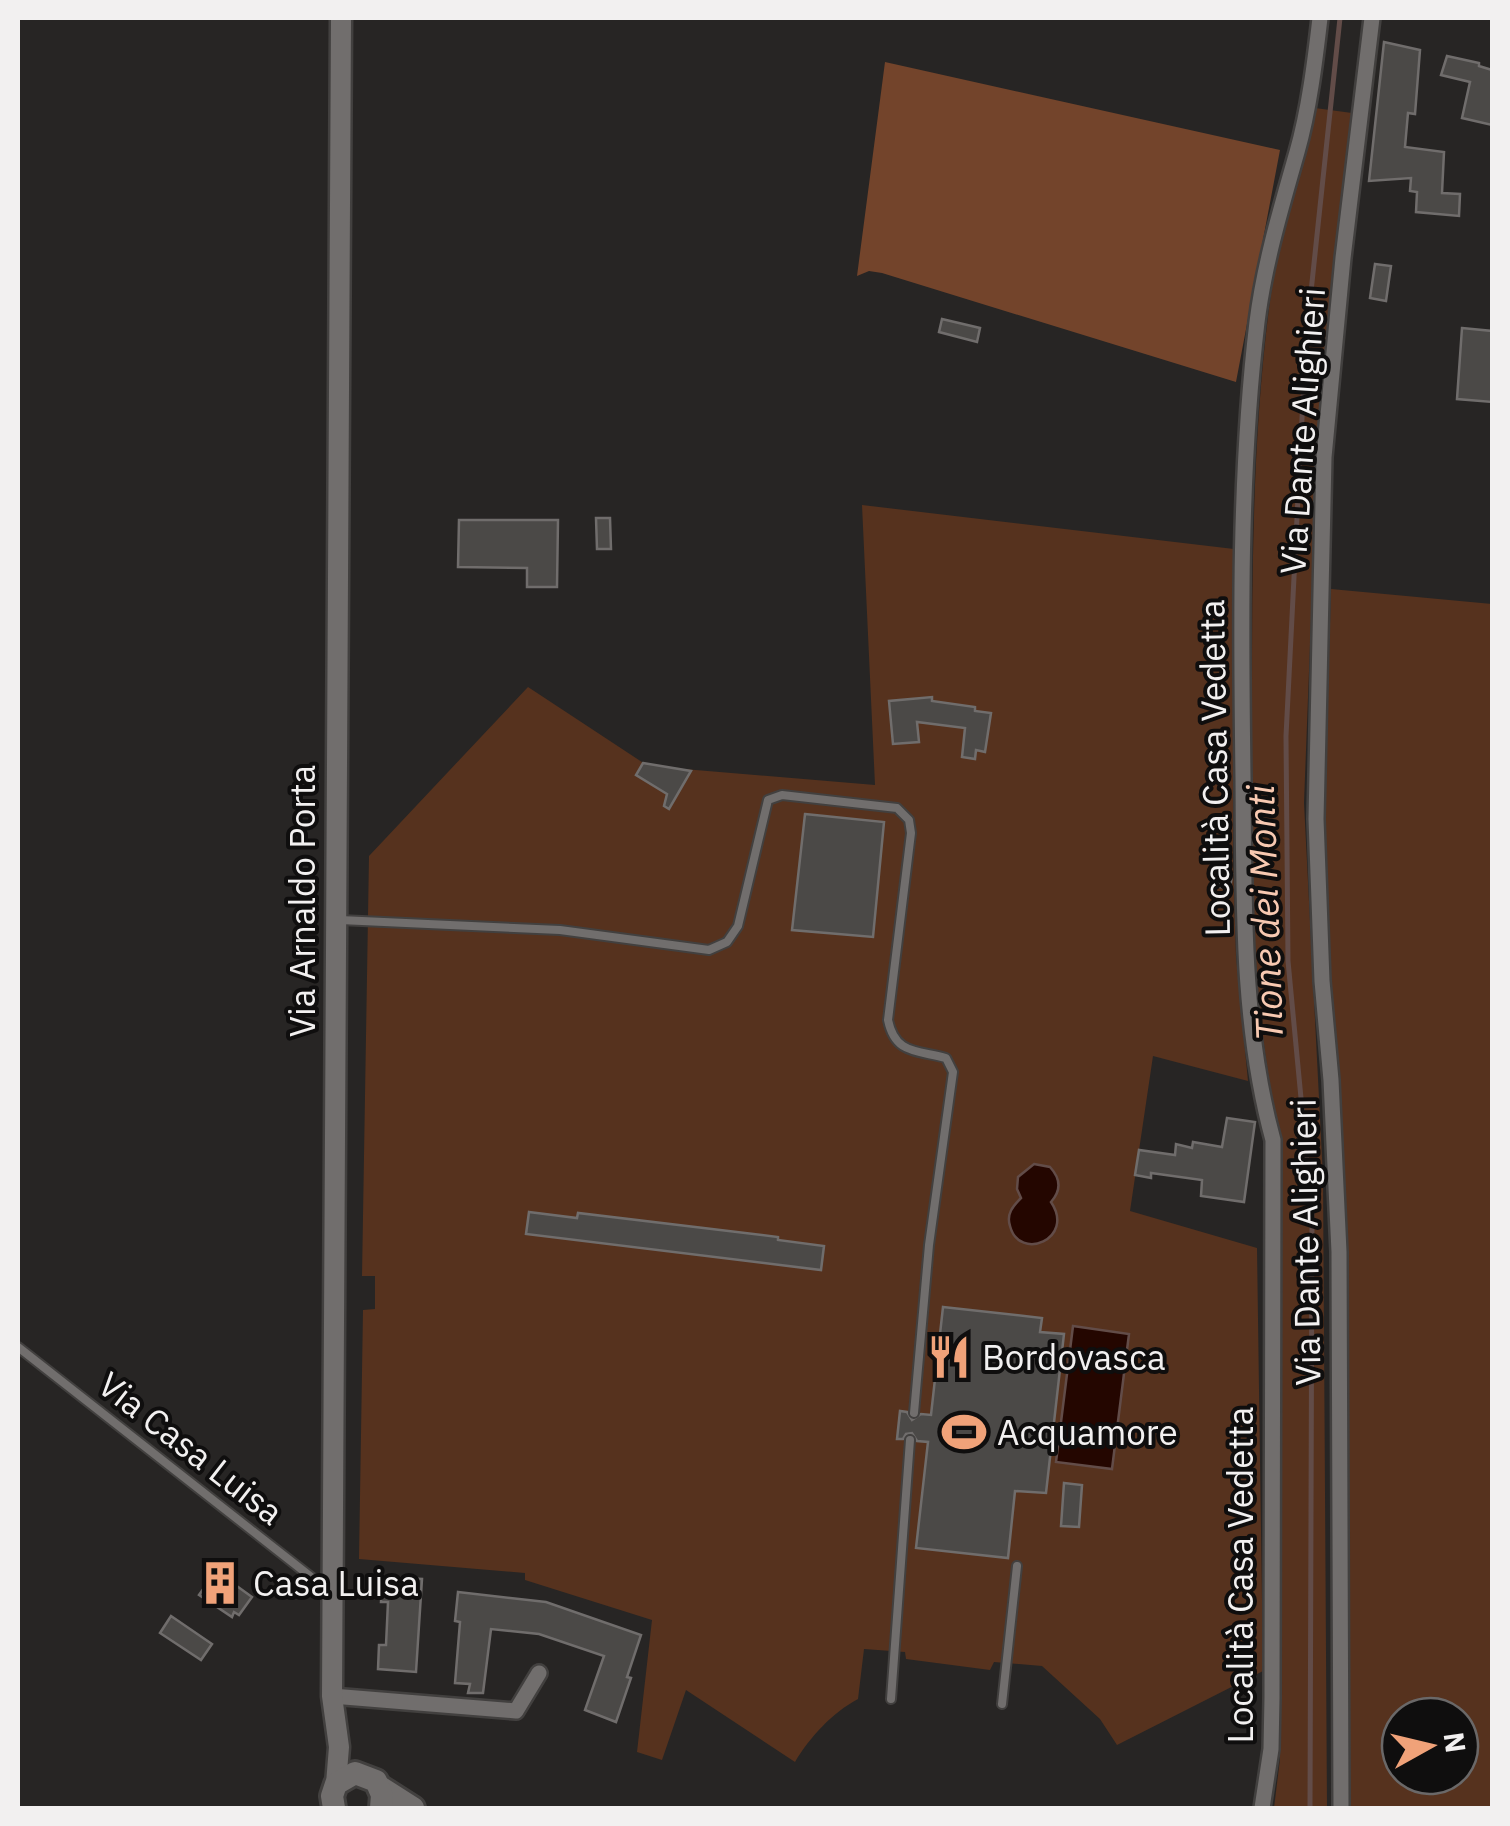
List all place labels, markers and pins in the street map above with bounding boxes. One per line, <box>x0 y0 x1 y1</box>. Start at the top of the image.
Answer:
restaurant icon: Bordovasca <box>925 1333 973 1381</box>
place label: Bordovasca <box>982 1334 1166 1380</box>
sports icon: Acquamore <box>940 1408 988 1456</box>
place label: Acquamore <box>997 1409 1178 1455</box>
building icon: Casa Luisa <box>196 1559 244 1607</box>
place label: Casa Luisa <box>253 1560 419 1606</box>

